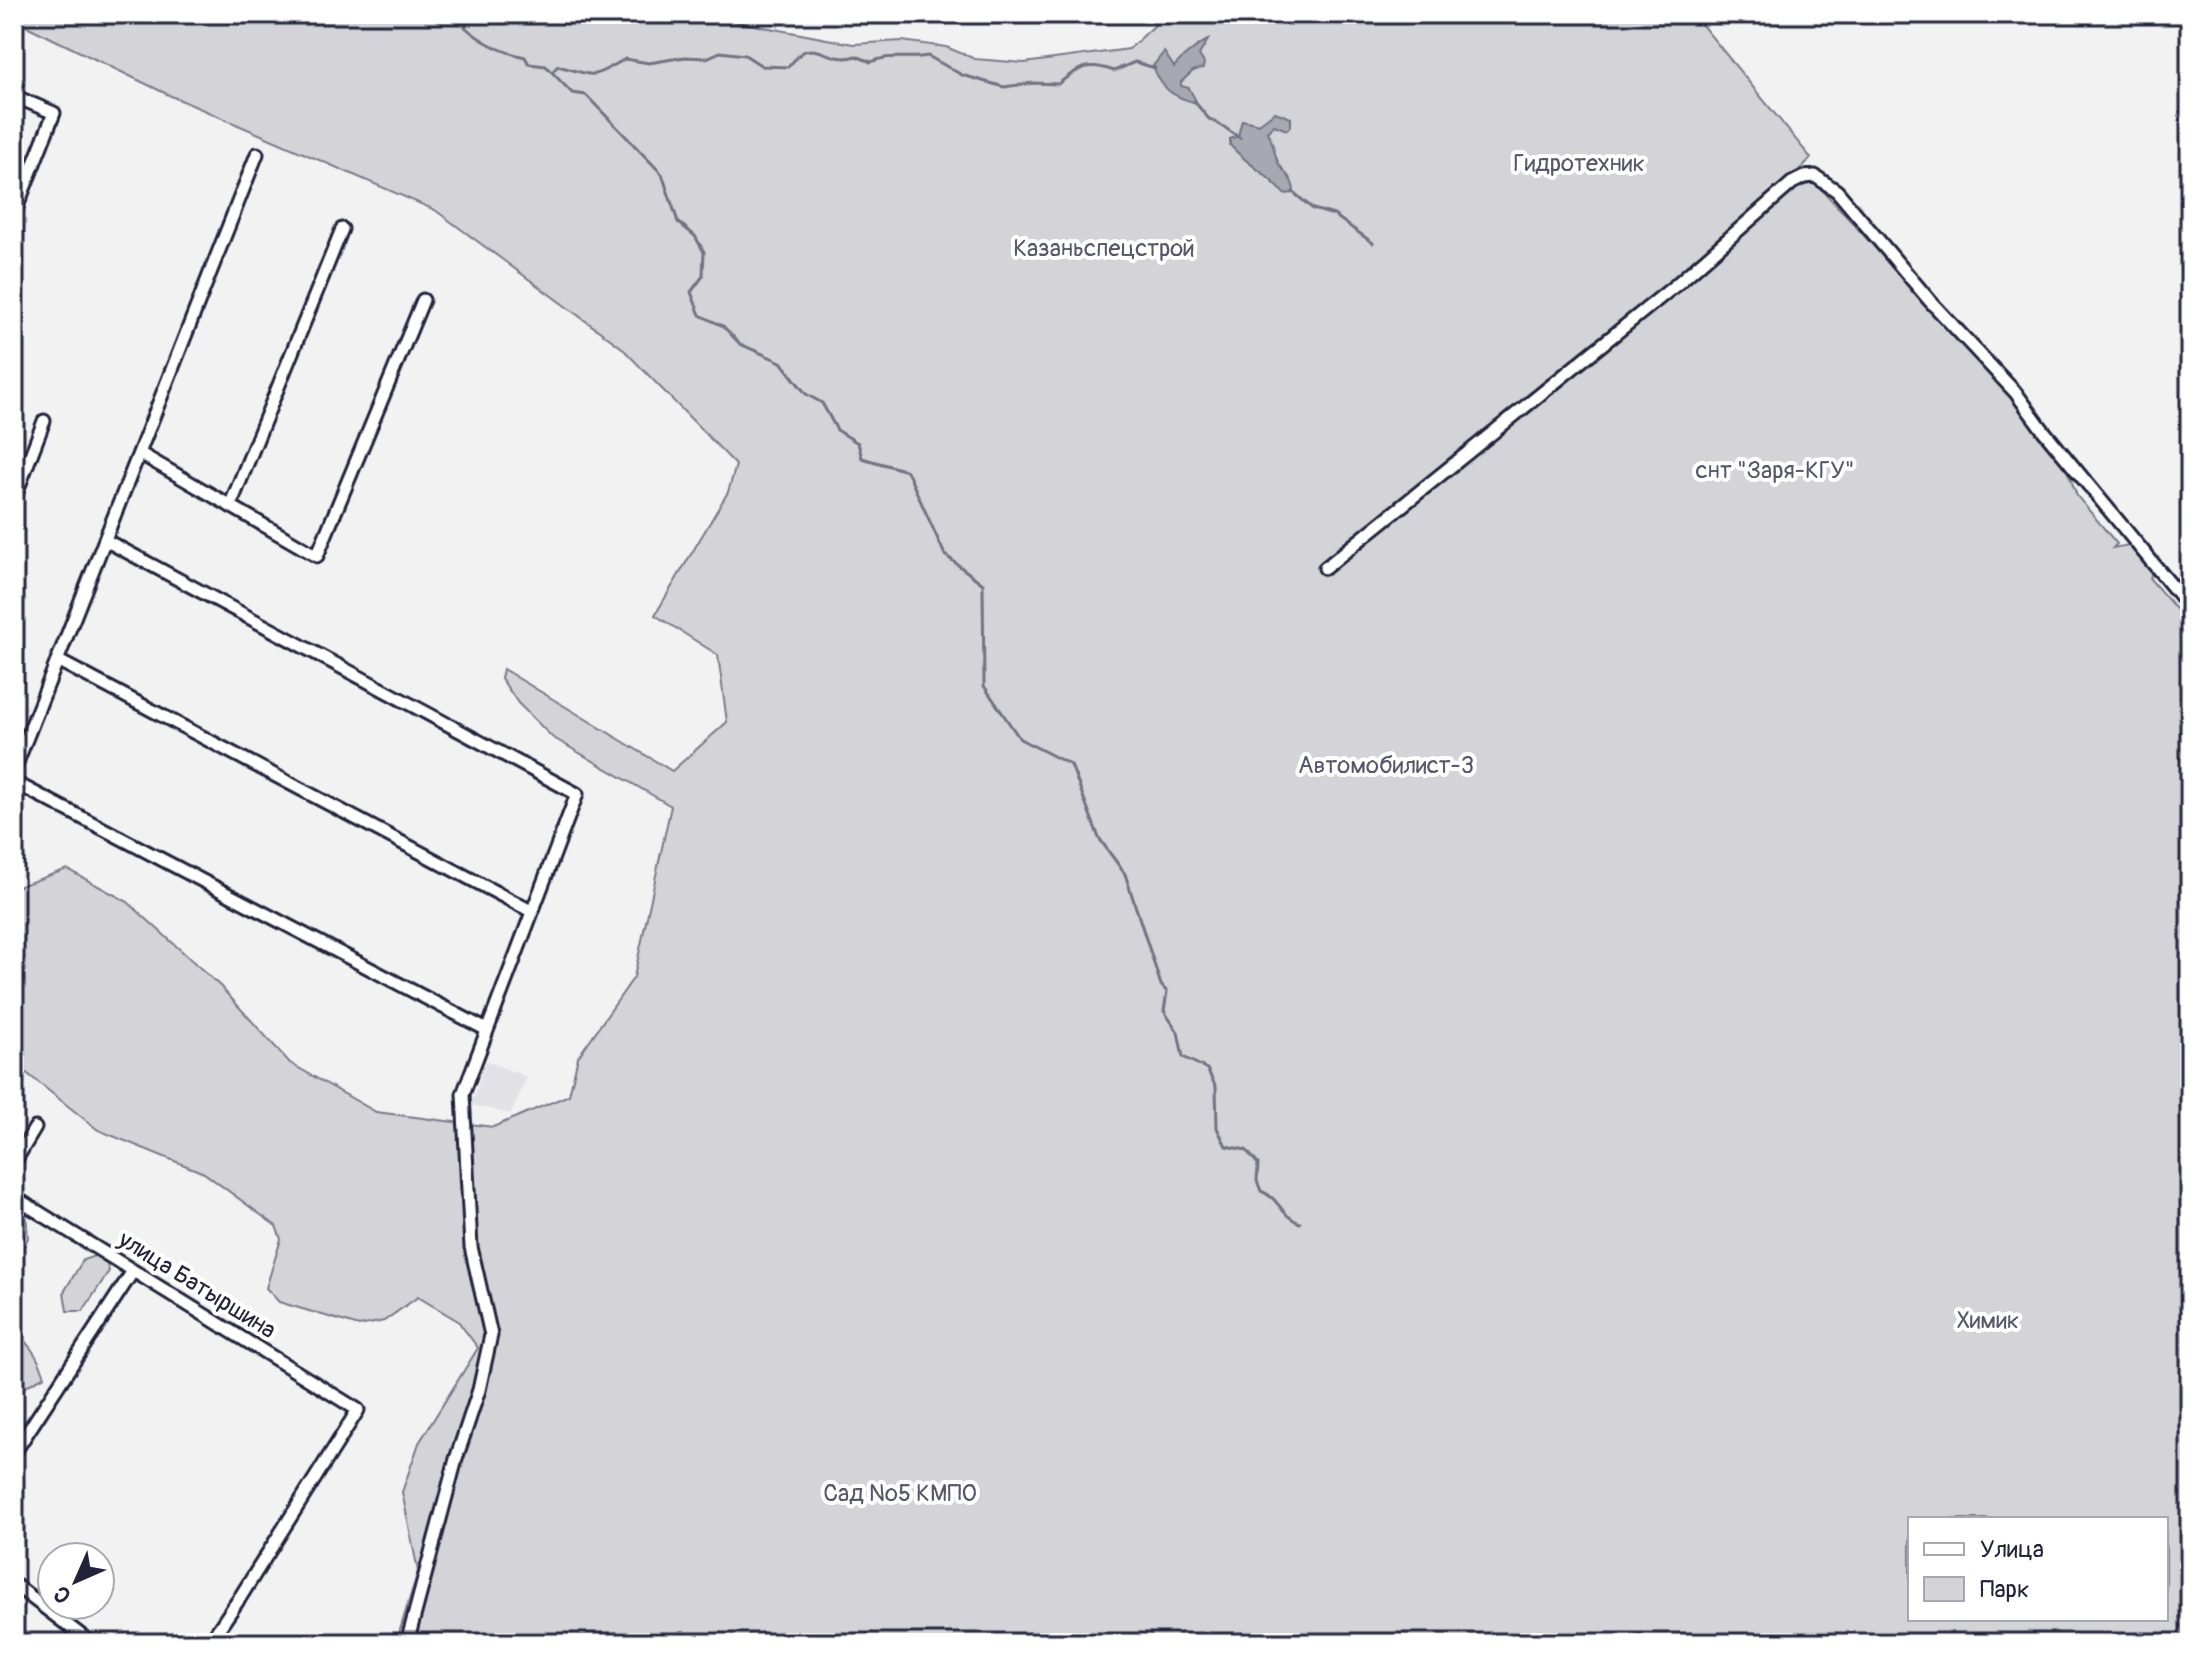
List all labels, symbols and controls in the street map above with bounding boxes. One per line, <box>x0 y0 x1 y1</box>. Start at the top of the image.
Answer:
park label: Гидротехник <box>1513 149 1645 178</box>
park label: Казаньспецстрой <box>1013 234 1195 263</box>
park label: снт "Заря-КГУ" <box>1696 456 1854 485</box>
park label: Автомобилист-3 <box>1298 751 1474 780</box>
street label: улица Батыршина <box>112 1224 281 1345</box>
park label: Химик <box>1957 1306 2019 1335</box>
park label: Сад №5 КМПО <box>823 1479 977 1508</box>
legend <box>1908 1517 2168 1621</box>
text: Улица <box>1980 1535 2044 1564</box>
north arrow <box>36 1541 116 1621</box>
text: Парк <box>1980 1575 2029 1604</box>
text: С <box>48 1579 77 1609</box>

